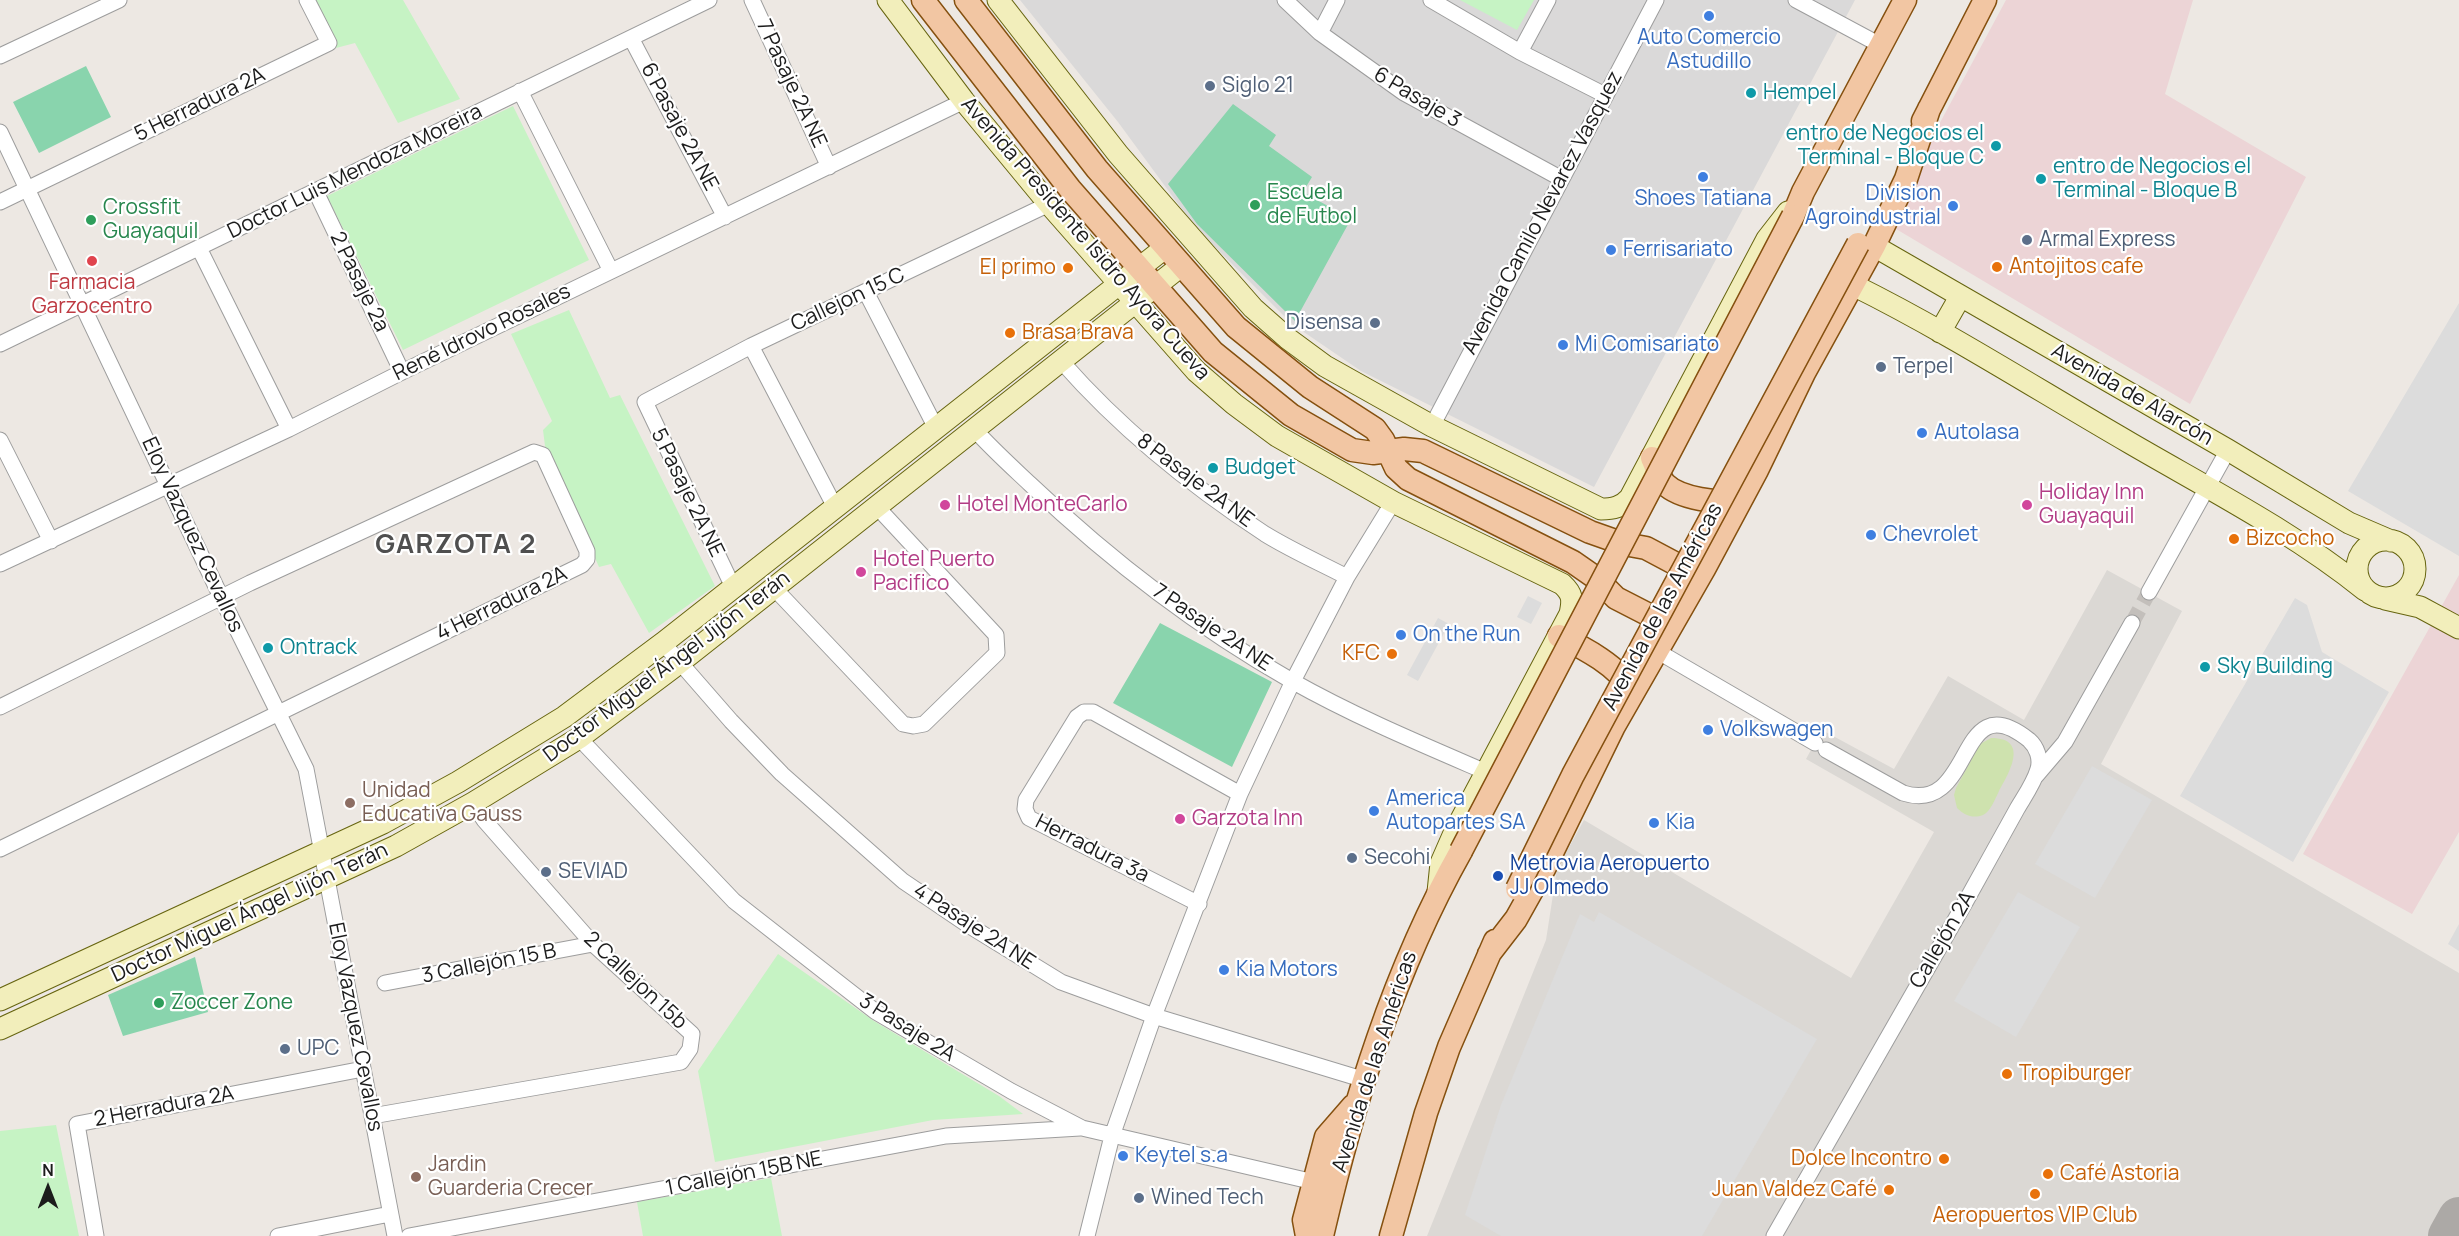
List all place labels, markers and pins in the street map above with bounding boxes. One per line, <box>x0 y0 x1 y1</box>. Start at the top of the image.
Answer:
marker: Auto Comercio Astudillo <box>1702 9 1716 23</box>
place label: Auto Comercio Astudillo <box>1637 25 1781 75</box>
place label: Siglo 21 <box>1222 73 1294 99</box>
marker: Siglo 21 <box>1203 79 1217 93</box>
place label: Hempel <box>1763 80 1837 106</box>
marker: Hempel <box>1744 86 1758 100</box>
place label: entro de Negocios el Terminal - Bloque C <box>1786 121 1984 171</box>
marker: entro de Negocios el Terminal - Bloque C <box>1989 139 2003 153</box>
place label: entro de Negocios el Terminal - Bloque B <box>2053 154 2251 204</box>
marker: Shoes Tatiana <box>1696 170 1710 184</box>
marker: entro de Negocios el Terminal - Bloque B <box>2034 172 2048 186</box>
place label: Escuela de Futbol <box>1267 180 1357 230</box>
place label: Division Agroindustrial <box>1805 181 1941 231</box>
place label: Shoes Tatiana <box>1634 186 1772 212</box>
place label: Crossfit Guayaquil <box>103 195 198 245</box>
marker: Escuela de Futbol <box>1248 198 1262 212</box>
marker: Division Agroindustrial <box>1946 199 1960 213</box>
marker: Crossfit Guayaquil <box>84 213 98 227</box>
place label: Armal Express <box>2039 227 2176 253</box>
marker: Armal Express <box>2020 233 2034 247</box>
place label: Ferrisariato <box>1623 237 1733 263</box>
marker: Ferrisariato <box>1604 243 1618 257</box>
marker: Farmacia Garzocentro <box>85 254 99 268</box>
place label: Antojitos cafe <box>2009 254 2143 280</box>
place label: El primo <box>980 255 1056 281</box>
marker: Antojitos cafe <box>1990 260 2004 274</box>
marker: El primo <box>1061 261 1075 275</box>
place label: Farmacia Garzocentro <box>32 270 152 320</box>
place label: Disensa <box>1286 310 1363 336</box>
marker: Disensa <box>1368 316 1382 330</box>
place label: Brasa Brava <box>1022 320 1134 346</box>
marker: Brasa Brava <box>1003 326 1017 340</box>
place label: Mi Comisariato <box>1575 332 1719 358</box>
marker: Mi Comisariato <box>1556 338 1570 352</box>
place label: Terpel <box>1893 354 1953 380</box>
marker: Terpel <box>1874 360 1888 374</box>
place label: Autolasa <box>1934 420 2019 446</box>
marker: Autolasa <box>1915 426 1929 440</box>
place label: Budget <box>1225 455 1296 481</box>
marker: Budget <box>1206 461 1220 475</box>
place label: Holiday Inn Guayaquil <box>2039 480 2144 530</box>
place label: Hotel MonteCarlo <box>957 492 1128 518</box>
marker: Hotel MonteCarlo <box>938 498 952 512</box>
marker: Holiday Inn Guayaquil <box>2020 498 2034 512</box>
place label: Chevrolet <box>1883 522 1978 548</box>
place label: Bizcocho <box>2246 526 2334 552</box>
marker: Chevrolet <box>1864 528 1878 542</box>
marker: Bizcocho <box>2227 532 2241 546</box>
place label: Hotel Puerto Pacifico <box>873 547 995 597</box>
marker: Hotel Puerto Pacifico <box>854 565 868 579</box>
place label: On the Run <box>1413 622 1520 648</box>
marker: On the Run <box>1394 628 1408 642</box>
place label: Ontrack <box>280 635 357 661</box>
marker: Ontrack <box>261 641 275 655</box>
place label: KFC <box>1342 641 1380 667</box>
marker: KFC <box>1385 647 1399 661</box>
place label: Sky Building <box>2217 654 2333 680</box>
marker: Sky Building <box>2198 660 2212 674</box>
place label: Volkswagen <box>1720 717 1834 743</box>
marker: Volkswagen <box>1701 723 1715 737</box>
place label: Unidad Educativa Gauss <box>362 778 522 828</box>
place label: America Autopartes SA <box>1386 786 1526 836</box>
marker: Unidad Educativa Gauss <box>343 796 357 810</box>
marker: America Autopartes SA <box>1367 804 1381 818</box>
place label: Garzota Inn <box>1192 806 1303 832</box>
place label: Kia <box>1666 810 1695 836</box>
marker: Garzota Inn <box>1173 812 1187 826</box>
marker: Kia <box>1647 816 1661 830</box>
place label: Secohi <box>1364 845 1430 871</box>
marker: Secohi <box>1345 851 1359 865</box>
place label: Metrovia Aeropuerto JJ Olmedo <box>1510 851 1710 901</box>
place label: SEVIAD <box>558 859 628 885</box>
marker: SEVIAD <box>539 865 553 879</box>
marker: Metrovia Aeropuerto JJ Olmedo <box>1491 869 1505 883</box>
place label: Kia Motors <box>1236 957 1338 983</box>
marker: Kia Motors <box>1217 963 1231 977</box>
place label: Zoccer Zone <box>171 990 293 1016</box>
marker: Zoccer Zone <box>152 996 166 1010</box>
place label: UPC <box>297 1036 339 1062</box>
marker: UPC <box>278 1042 292 1056</box>
place label: Tropiburger <box>2019 1061 2132 1087</box>
marker: Tropiburger <box>2000 1067 2014 1081</box>
place label: Keytel s.a <box>1135 1143 1228 1169</box>
place label: Dolce Incontro <box>1791 1146 1932 1172</box>
marker: Keytel s.a <box>1116 1149 1130 1163</box>
place label: Jardin Guarderia Crecer <box>428 1152 593 1202</box>
marker: Dolce Incontro <box>1937 1152 1951 1166</box>
place label: Café Astoria <box>2060 1161 2179 1187</box>
marker: Café Astoria <box>2041 1167 2055 1181</box>
marker: Jardin Guarderia Crecer <box>409 1170 423 1184</box>
place label: Juan Valdez Café <box>1712 1177 1877 1203</box>
marker: Juan Valdez Café <box>1882 1183 1896 1197</box>
place label: Wined Tech <box>1151 1185 1264 1211</box>
marker: Aeropuertos VIP Club <box>2028 1187 2042 1201</box>
marker: Wined Tech <box>1132 1191 1146 1205</box>
place label: Aeropuertos VIP Club <box>1933 1203 2137 1229</box>

